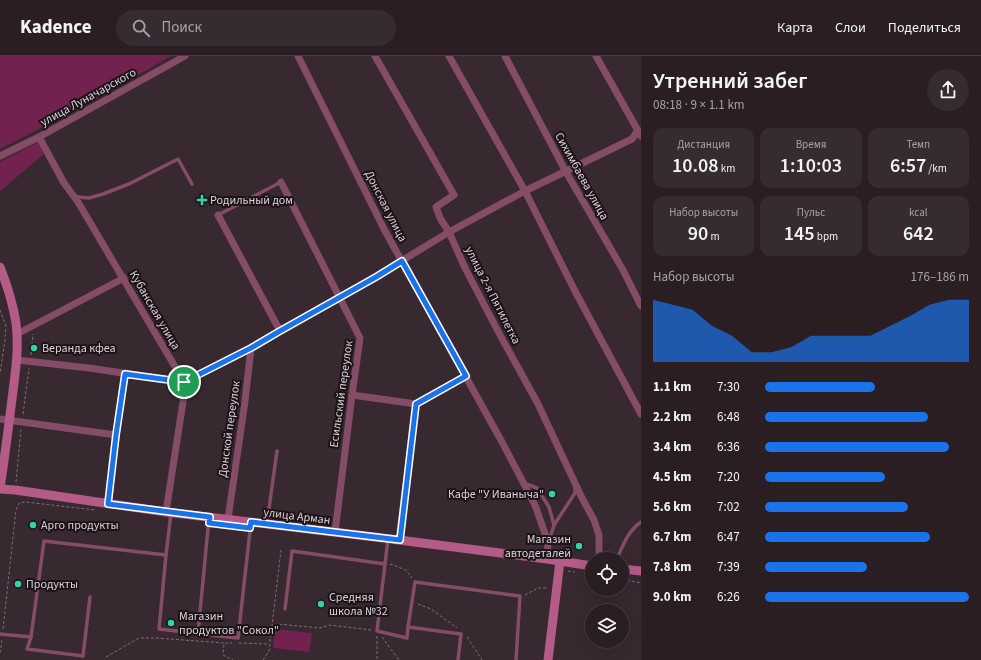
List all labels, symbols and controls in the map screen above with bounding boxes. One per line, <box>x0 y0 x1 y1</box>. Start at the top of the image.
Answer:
search box <box>116 10 396 46</box>
text: Kadence <box>20 14 92 41</box>
icon: search <box>130 17 152 39</box>
text: Поиск <box>162 17 202 38</box>
text: Карта <box>777 18 813 38</box>
text: Слои <box>835 18 866 38</box>
text: Поделиться <box>888 18 961 38</box>
street label: улица Луначарского <box>37 64 139 131</box>
text: Утренний забег <box>653 65 808 97</box>
button: share <box>927 69 969 111</box>
text: 08:18 · 9 × 1.1 km <box>653 96 745 114</box>
street label: Сихимбаева улица <box>550 129 613 223</box>
text: Дистанция <box>677 137 730 152</box>
text: Время <box>796 137 826 152</box>
text: Темп <box>906 137 930 152</box>
text: 10.08 <box>672 152 719 180</box>
text: 1:10:03 <box>780 152 842 180</box>
text: 6:57 <box>890 152 926 180</box>
text: km <box>719 161 735 176</box>
text: /km <box>926 161 947 176</box>
street label: Донская улица <box>360 167 411 245</box>
place label: Родильный дом <box>210 192 293 209</box>
marker: Родильный дом <box>197 195 207 205</box>
text: Набор высоты <box>669 205 738 220</box>
text: Пульс <box>797 205 825 220</box>
text: kcal <box>909 205 928 220</box>
text: 90 <box>688 220 708 248</box>
text: 145 <box>784 220 815 248</box>
text: 642 <box>903 220 934 248</box>
text: m <box>708 229 720 244</box>
text: bpm <box>815 229 838 244</box>
street label: улица 2-я Пятилетка <box>461 243 525 347</box>
street label: Кубанская улица <box>125 267 184 353</box>
text: Набор высоты <box>653 268 735 286</box>
text: 176–186 m <box>911 268 969 286</box>
place label: Веранда кфеа <box>42 340 116 357</box>
street label: Есильский переулок <box>326 340 357 449</box>
marker: Веранда кфеа <box>29 343 39 353</box>
pin <box>167 365 201 399</box>
icon: arrive <box>173 371 195 393</box>
text: 1.1 km <box>653 378 692 396</box>
text: 7:30 <box>717 378 740 396</box>
street label: Донской переулок <box>214 380 245 479</box>
text: 2.2 km <box>653 408 692 426</box>
text: 6:48 <box>717 408 740 426</box>
text: 3.4 km <box>653 438 692 456</box>
text: 6:36 <box>717 438 740 456</box>
text: 4.5 km <box>653 468 692 486</box>
text: 7:20 <box>717 468 740 486</box>
place label: Кафе "У Иваныча" <box>448 486 544 503</box>
marker: Кафе "У Иваныча" <box>547 489 557 499</box>
text: 5.6 km <box>653 498 692 516</box>
text: 7:02 <box>717 498 740 516</box>
street label: улица Арман <box>262 504 331 529</box>
place label: Арго продукты <box>41 517 119 534</box>
marker: Арго продукты <box>28 520 38 530</box>
text: 6.7 km <box>653 528 692 546</box>
text: 6:47 <box>717 528 740 546</box>
place label: Магазин автодеталей <box>505 531 571 562</box>
marker: Магазин автодеталей <box>574 541 584 551</box>
map controls <box>585 552 629 648</box>
button: locate <box>585 552 629 596</box>
text: 7.8 km <box>653 558 692 576</box>
text: 7:39 <box>717 558 740 576</box>
place label: Продукты <box>26 576 78 593</box>
marker: Продукты <box>13 579 23 589</box>
text: 9.0 km <box>653 588 692 606</box>
text: 6:26 <box>717 588 740 606</box>
place label: Средняя школа №32 <box>329 589 388 620</box>
marker: Средняя школа №32 <box>316 599 326 609</box>
button: layers <box>585 604 629 648</box>
place label: Магазин продуктов "Сокол" <box>179 608 279 639</box>
marker: Магазин продуктов "Сокол" <box>166 618 176 628</box>

